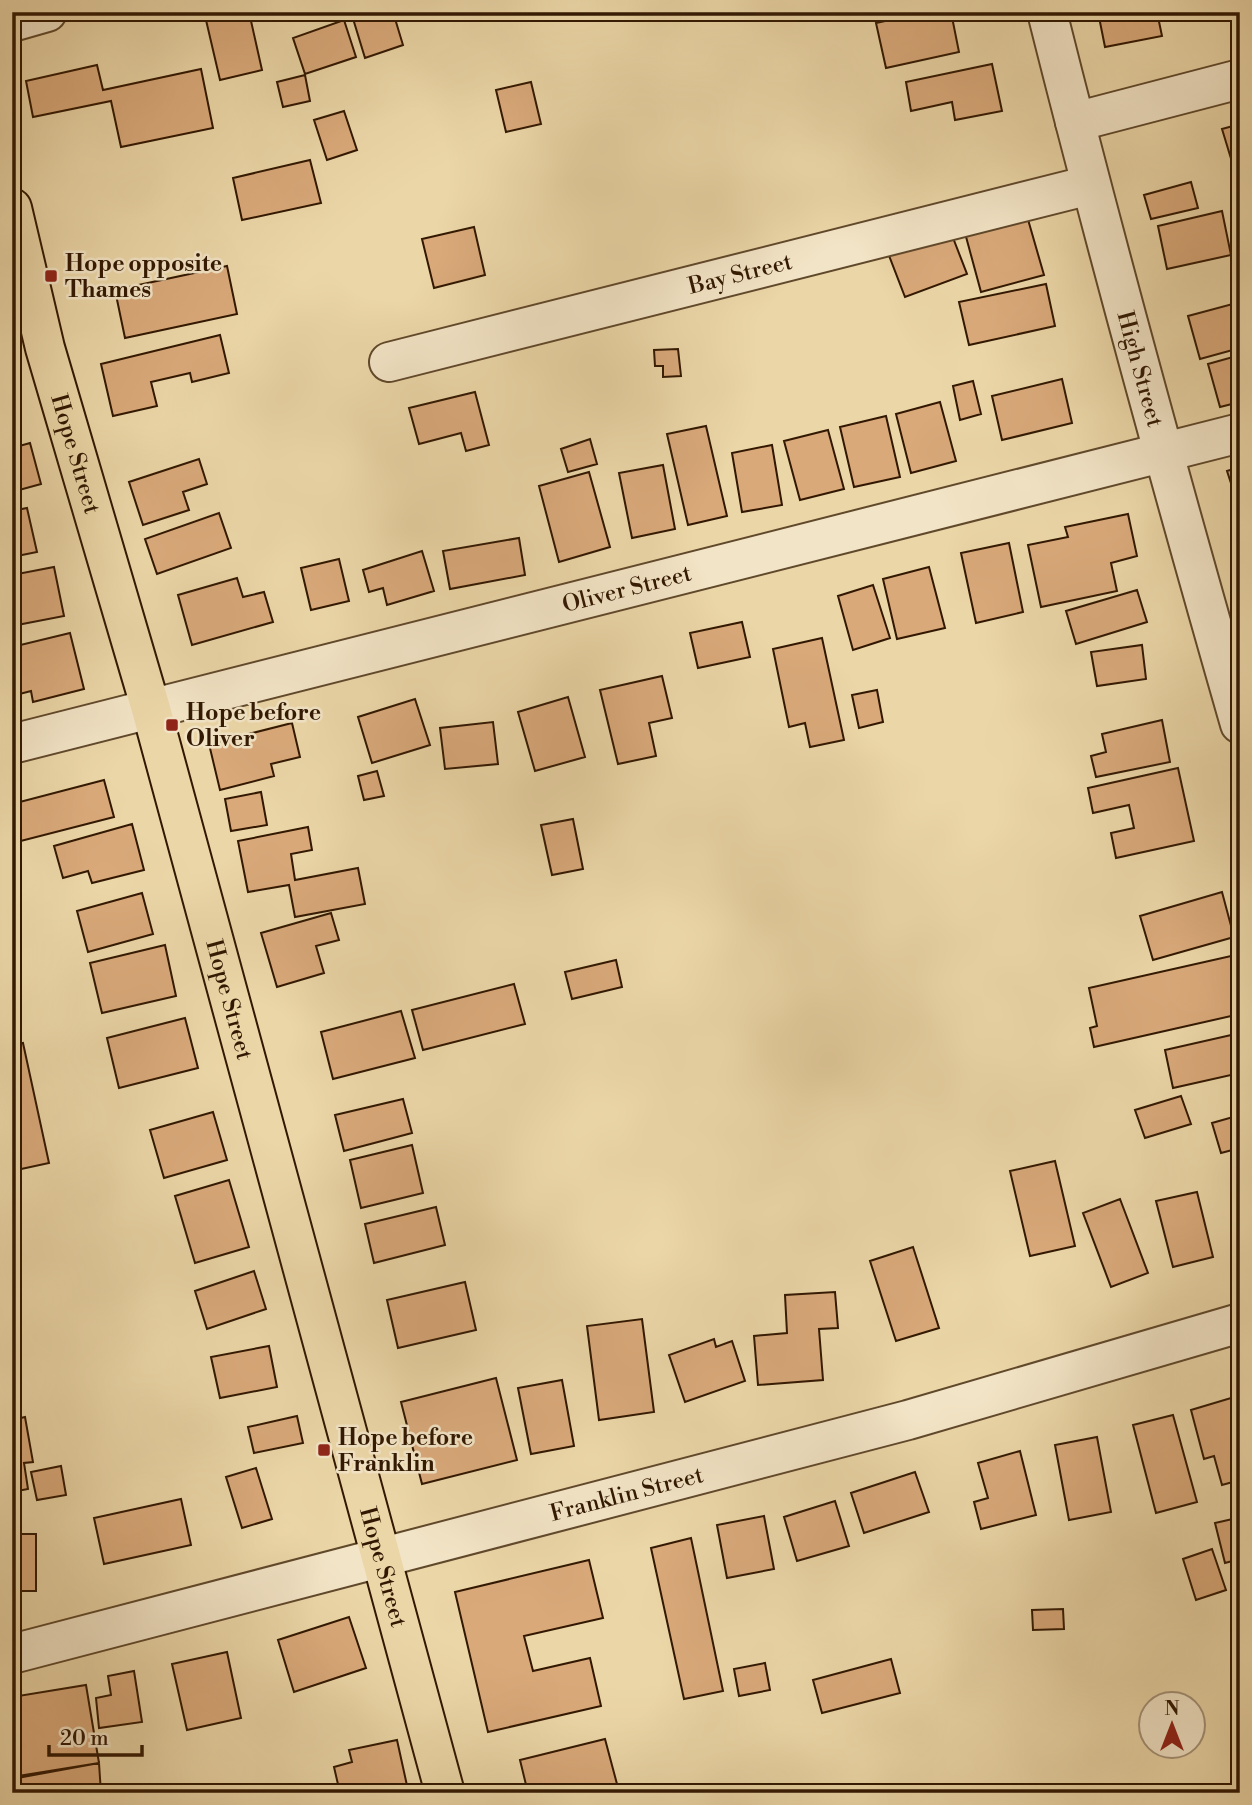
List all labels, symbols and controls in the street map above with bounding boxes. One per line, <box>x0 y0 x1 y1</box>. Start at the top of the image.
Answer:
street label: Bay Street <box>684 248 795 301</box>
place label: Hope opposite Thames <box>65 250 222 304</box>
marker: Hope opposite Thames <box>43 268 59 284</box>
street label: High Street <box>1111 308 1169 430</box>
street label: Hope Street <box>44 391 106 517</box>
street label: Oliver Street <box>559 560 694 619</box>
place label: Hope before Oliver <box>186 699 321 753</box>
marker: Hope before Oliver <box>164 717 180 733</box>
street label: Hope Street <box>199 936 258 1063</box>
place label: Hope before Franklin <box>338 1424 473 1478</box>
marker: Hope before Franklin <box>316 1442 332 1458</box>
street label: Franklin Street <box>547 1461 706 1528</box>
street label: Hope Street <box>353 1504 412 1630</box>
north arrow <box>1136 1689 1206 1759</box>
text: N <box>1164 1697 1180 1721</box>
scale bar <box>49 1714 142 1758</box>
text: 20 m <box>60 1726 109 1752</box>

